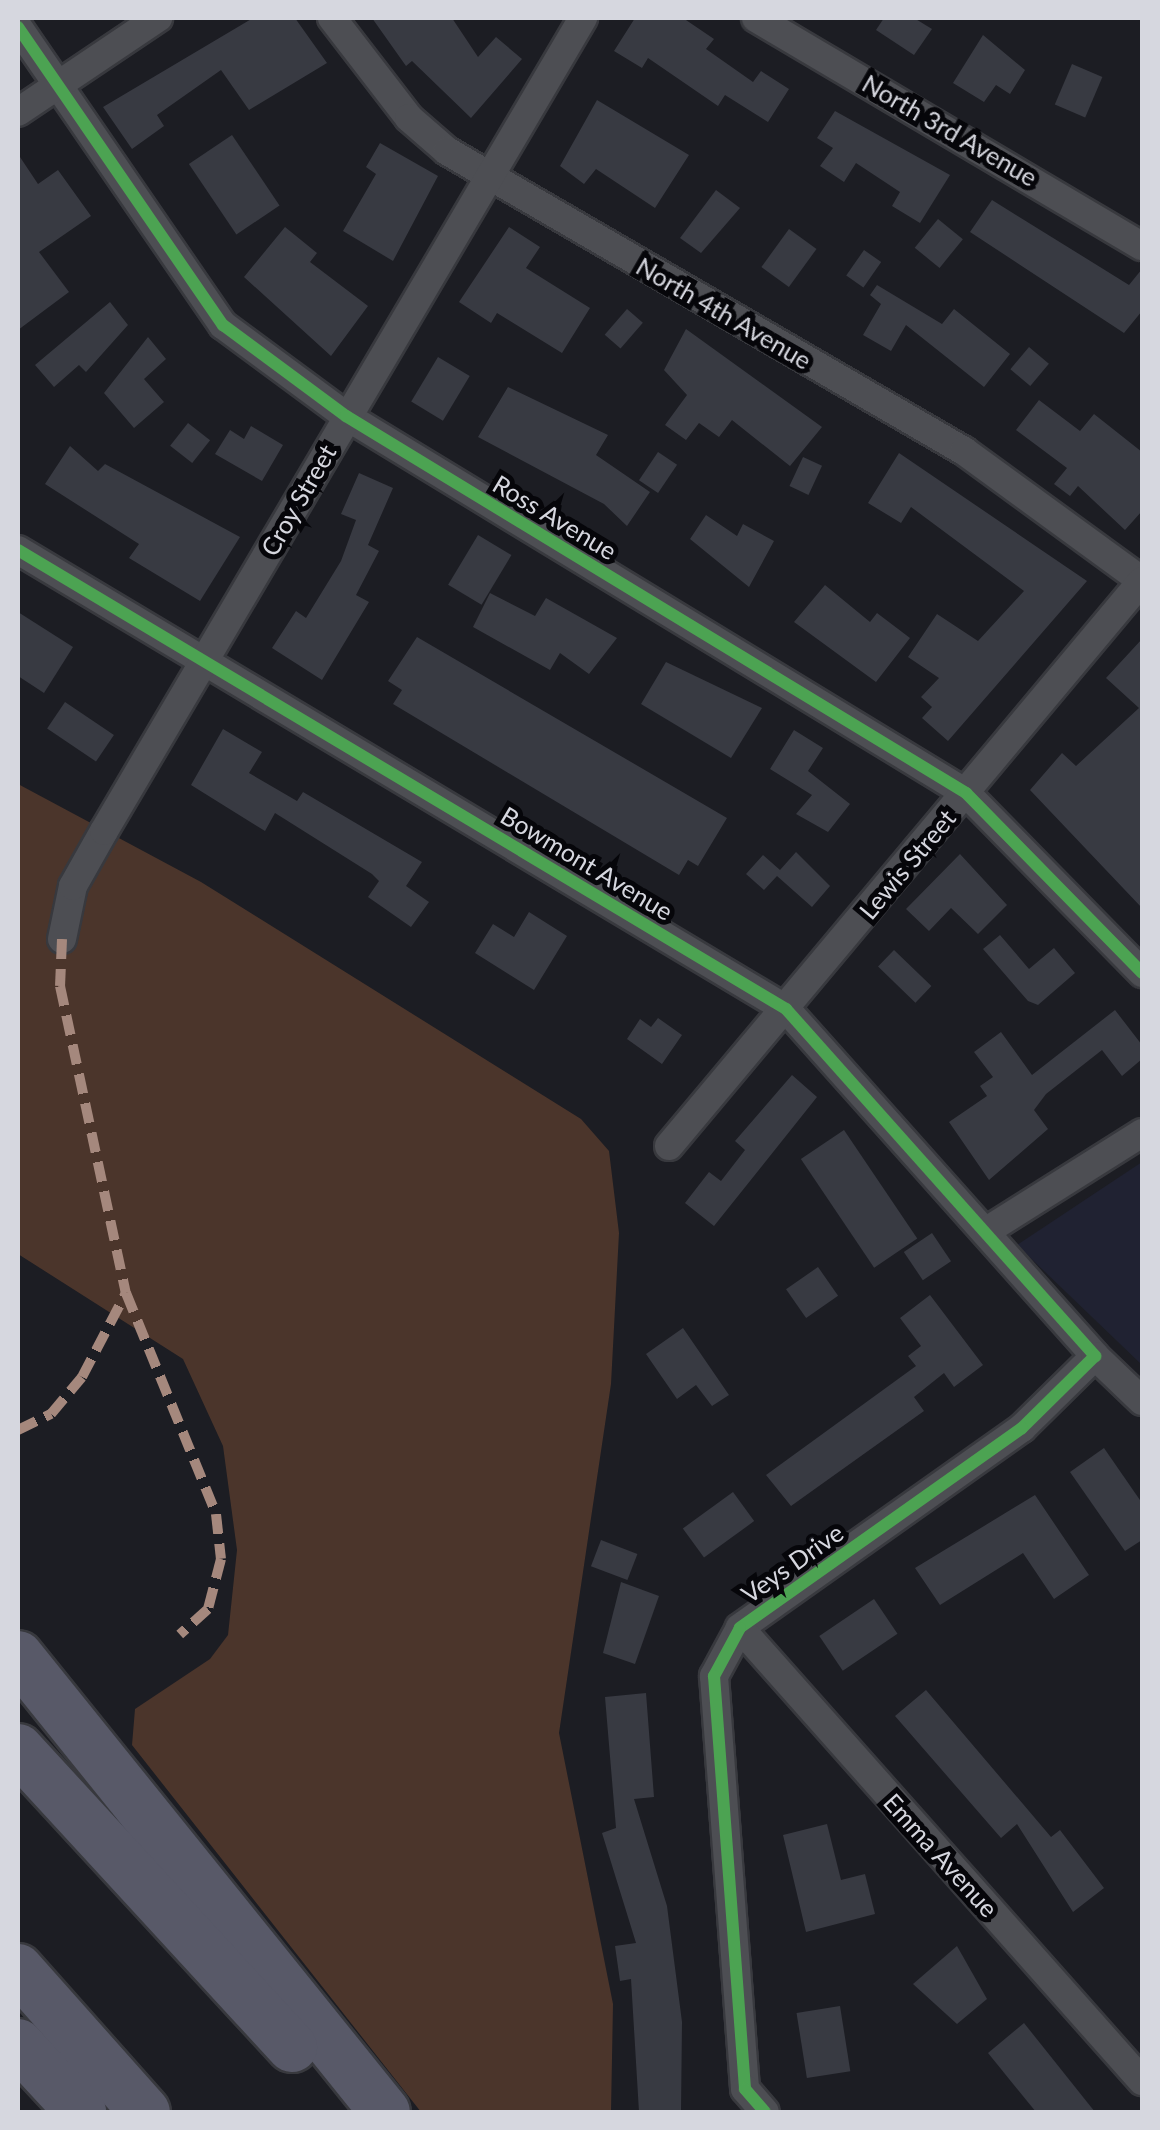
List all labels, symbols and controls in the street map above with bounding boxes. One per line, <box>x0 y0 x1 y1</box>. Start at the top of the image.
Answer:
street label: North 3rd Avenue <box>857 68 1043 192</box>
street label: North 4th Avenue <box>631 251 817 375</box>
street label: Croy Street <box>254 439 342 561</box>
street label: Ross Avenue <box>487 468 623 566</box>
street label: Bowmont Avenue <box>495 800 679 926</box>
street label: Lewis Street <box>853 803 961 925</box>
street label: Veys Drive <box>735 1517 849 1609</box>
street label: Emma Avenue <box>877 1787 1005 1923</box>

